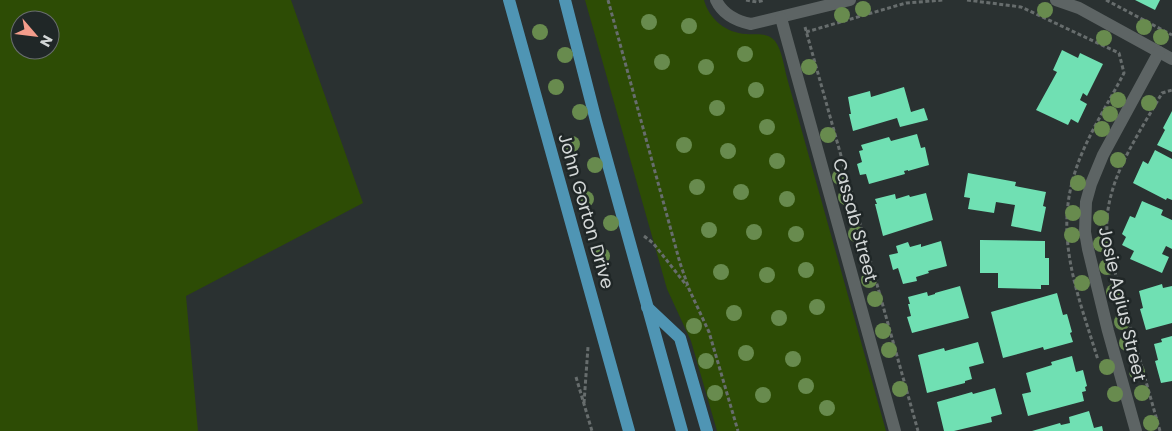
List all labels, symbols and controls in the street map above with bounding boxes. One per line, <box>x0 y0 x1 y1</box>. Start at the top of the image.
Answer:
north arrow <box>10 10 60 60</box>
text: N <box>35 32 58 50</box>
street label: John Gorton Drive <box>552 130 621 292</box>
street label: Cassab Street <box>827 155 884 284</box>
street label: Josie Agius Street <box>1093 224 1152 384</box>

